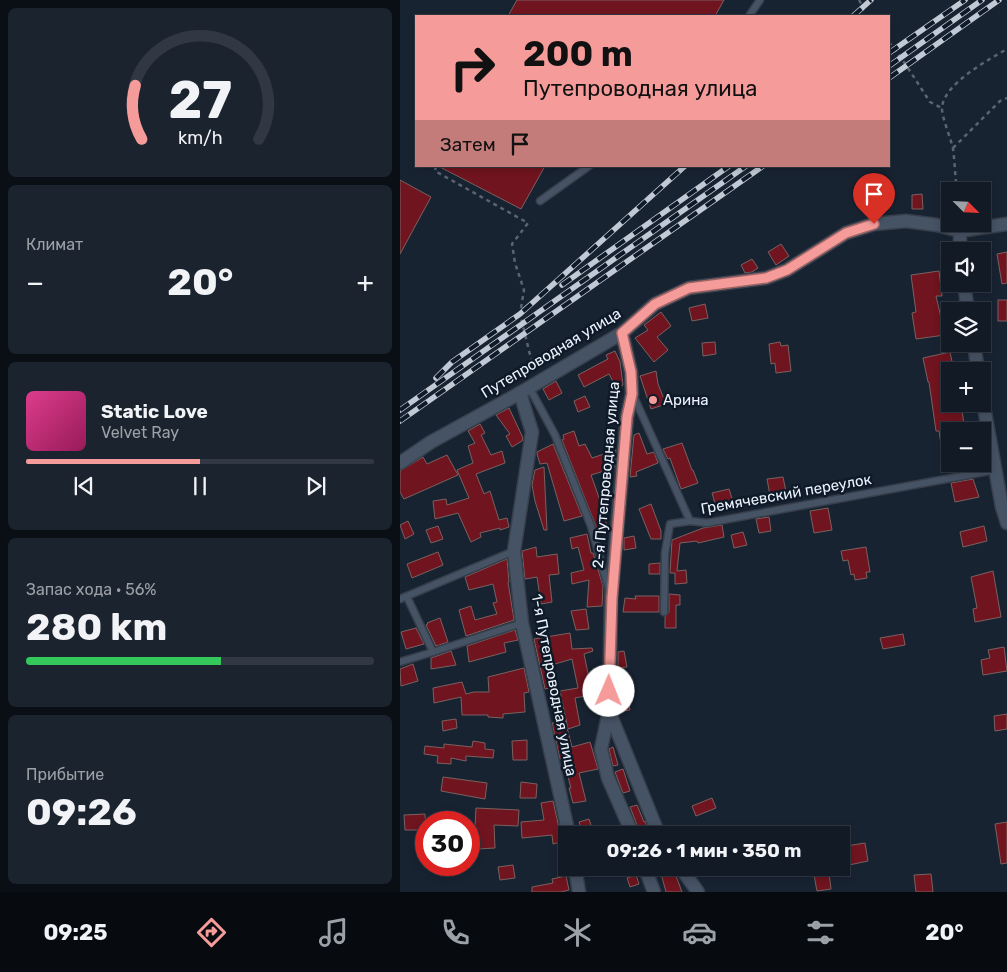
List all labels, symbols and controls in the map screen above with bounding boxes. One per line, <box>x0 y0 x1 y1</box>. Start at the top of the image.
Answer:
text: 200 m <box>523 33 633 75</box>
icon: right <box>440 35 505 100</box>
text: 27 <box>168 69 232 131</box>
text: Путепроводная улица <box>523 75 757 102</box>
text: km/h <box>178 127 222 148</box>
icon: arrive <box>506 130 534 158</box>
text: Затем <box>440 133 496 156</box>
pin <box>853 173 895 224</box>
icon: arrive <box>860 180 888 208</box>
north arrow <box>941 182 991 232</box>
map controls <box>941 182 991 472</box>
text: Климат <box>26 235 83 254</box>
button: sound <box>941 242 991 292</box>
text: 20° <box>167 259 233 305</box>
text: − <box>26 266 44 299</box>
text: + <box>357 266 374 299</box>
button: layers <box>941 302 991 352</box>
street label: Путепроводная улица <box>478 304 624 402</box>
button: + <box>941 362 991 412</box>
street label: 2-я Путепроводная улица <box>589 381 623 569</box>
place label: Арина <box>663 391 709 409</box>
marker: Арина <box>647 394 659 406</box>
text: Static Love <box>101 400 208 423</box>
button: − <box>941 422 991 472</box>
text: Velvet Ray <box>101 423 179 442</box>
street label: Гремячевский переулок <box>699 470 873 518</box>
icon: previous <box>70 472 98 500</box>
icon: pause <box>186 472 214 500</box>
icon: next <box>302 472 330 500</box>
text: Запас хода · 56% <box>26 580 157 599</box>
street label: 1-я Путепроводная улица <box>527 592 581 778</box>
text: 280 km <box>26 604 167 650</box>
position arrow <box>582 664 634 716</box>
text: Прибытие <box>26 765 104 784</box>
text: 09:26 <box>26 789 137 835</box>
speed limit sign: 30 <box>415 811 480 876</box>
text: 09:26 · 1 мин · 350 m <box>607 839 801 862</box>
icon: directions <box>194 915 229 950</box>
icon: music <box>316 915 351 950</box>
icon: phone <box>438 915 473 950</box>
icon: climate <box>560 915 595 950</box>
icon: car <box>682 915 717 950</box>
icon: filters <box>803 915 838 950</box>
text: 09:25 <box>43 919 107 946</box>
text: 20° <box>925 919 964 946</box>

